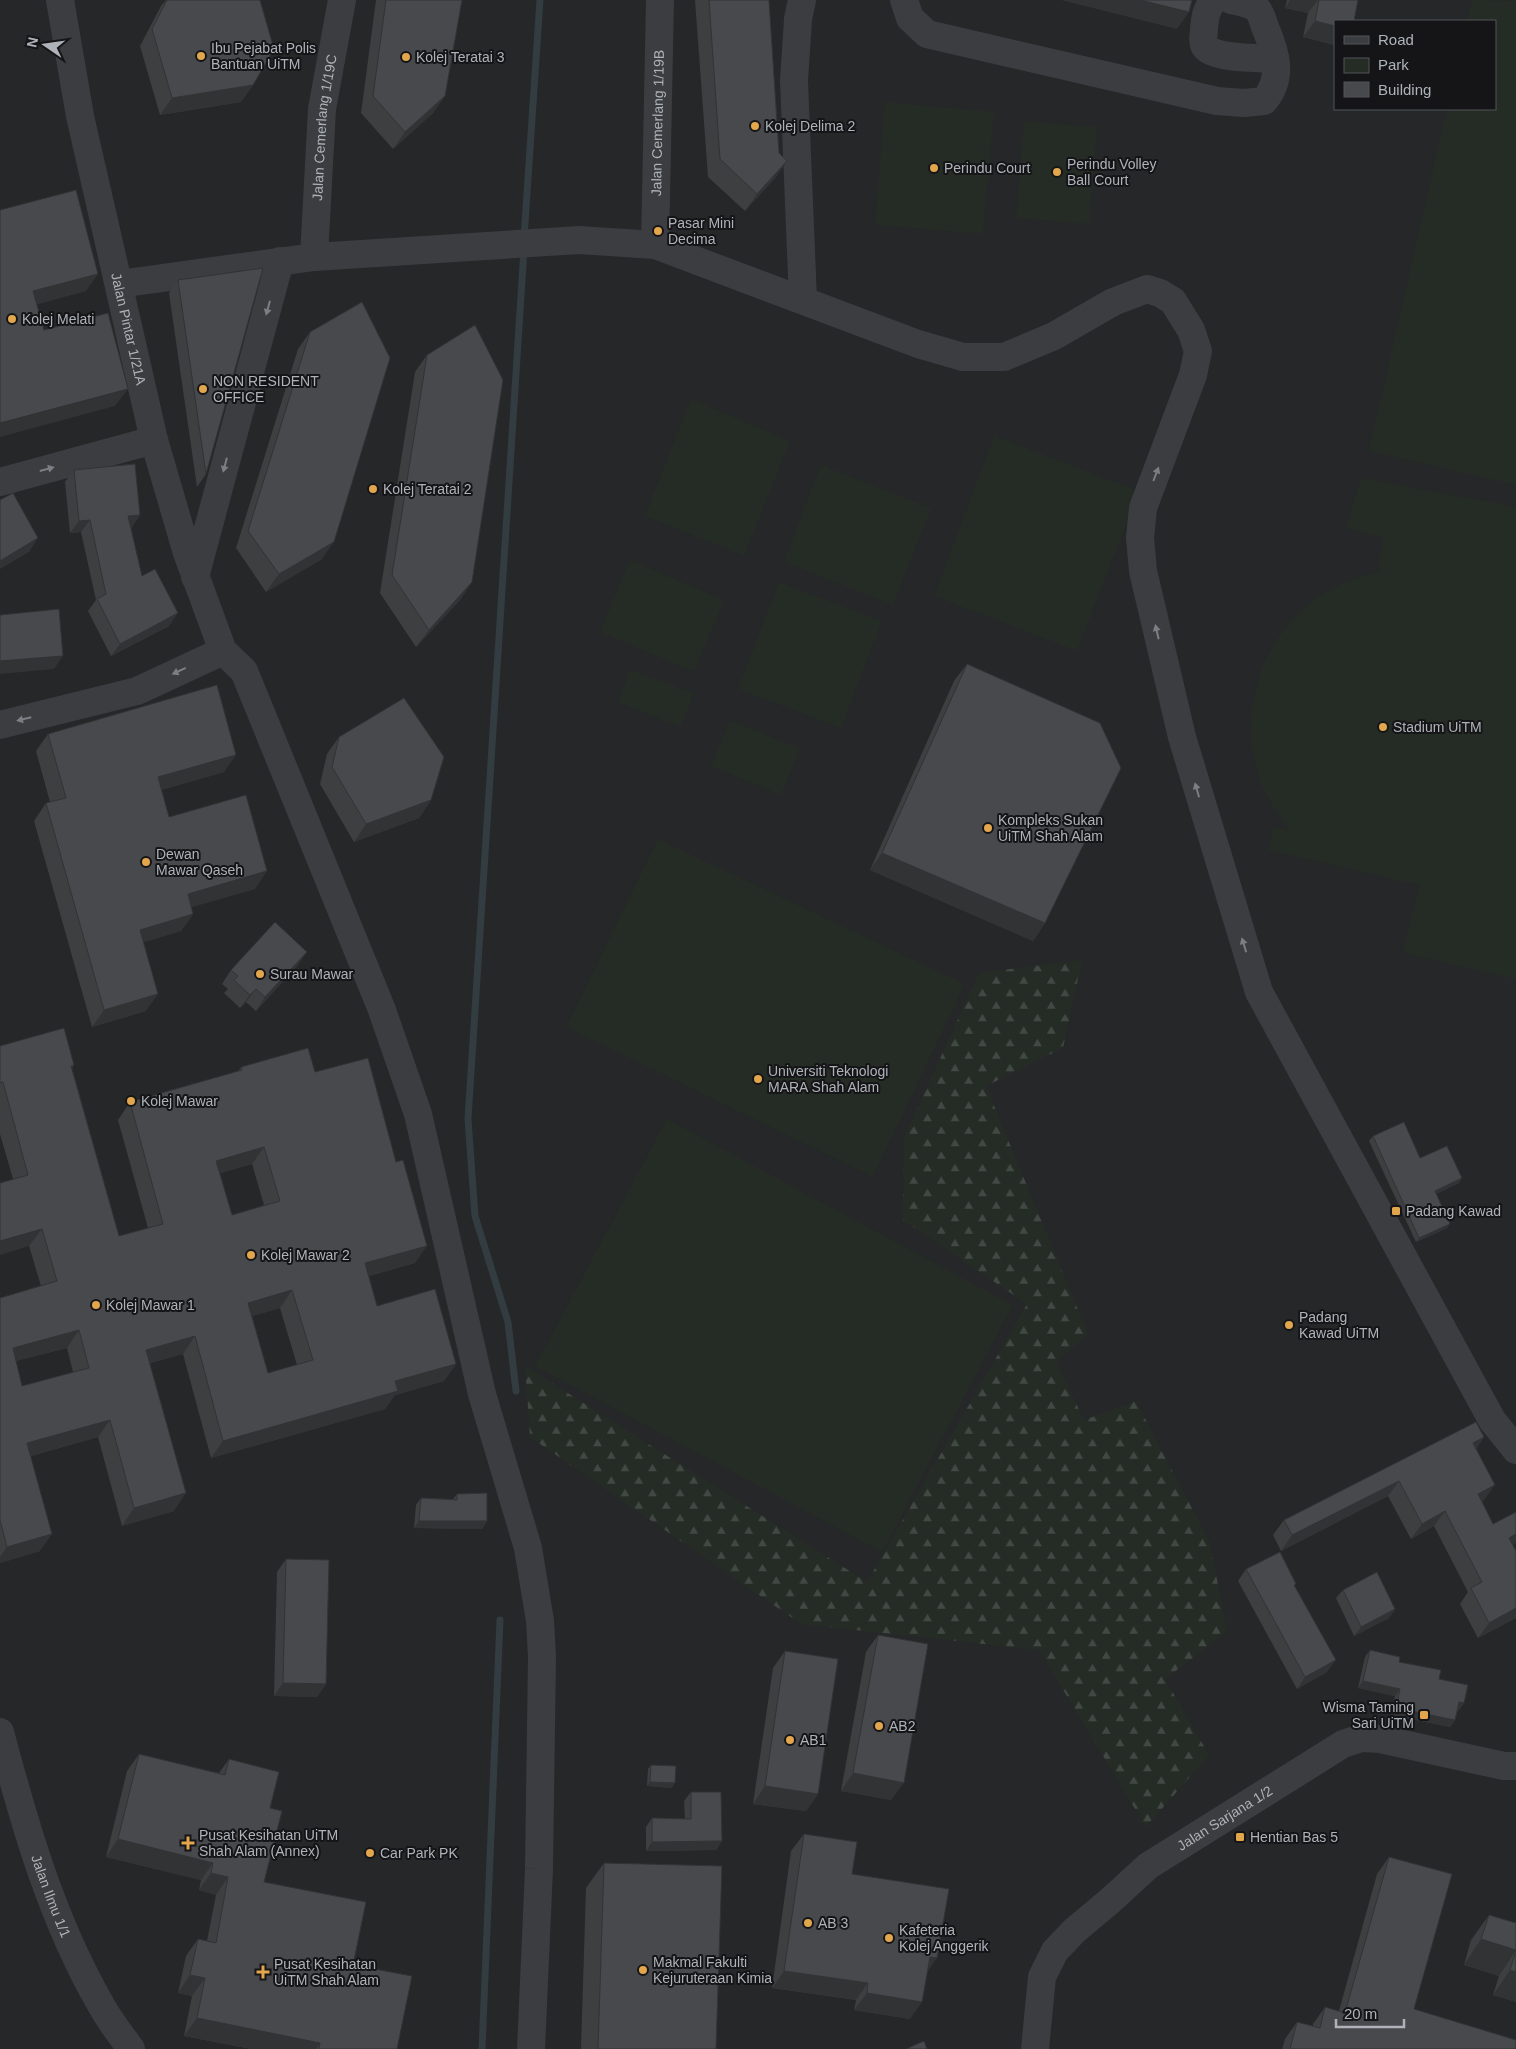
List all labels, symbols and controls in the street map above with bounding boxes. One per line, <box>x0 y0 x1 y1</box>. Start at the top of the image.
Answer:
north arrow <box>20 20 70 70</box>
legend <box>1334 20 1496 110</box>
text: Road <box>1378 31 1414 48</box>
text: N <box>23 35 41 49</box>
place label: Ibu Pejabat Polis Bantuan UiTM <box>211 40 316 72</box>
place label: Kolej Teratai 3 <box>416 49 505 65</box>
marker: Ibu Pejabat Polis Bantuan UiTM <box>195 50 207 62</box>
street label: Jalan Cemerlang 1/19B <box>648 50 667 196</box>
marker: Kolej Teratai 3 <box>400 51 412 63</box>
street label: Jalan Cemerlang 1/19C <box>309 53 340 201</box>
text: Park <box>1378 56 1409 73</box>
text: Building <box>1378 81 1431 98</box>
place label: Kolej Delima 2 <box>765 118 855 134</box>
marker: Kolej Delima 2 <box>749 120 761 132</box>
place label: Perindu Volley Ball Court <box>1067 156 1157 188</box>
place label: Perindu Court <box>944 160 1030 176</box>
marker: Perindu Court <box>928 162 940 174</box>
marker: Perindu Volley Ball Court <box>1051 166 1063 178</box>
place label: Pasar Mini Decima <box>668 215 734 247</box>
marker: Pasar Mini Decima <box>652 225 664 237</box>
street label: Jalan Pintar 1/21A <box>108 271 149 387</box>
one-way arrow <box>263 301 271 316</box>
place label: Kolej Melati <box>22 311 94 327</box>
marker: Kolej Melati <box>6 313 18 325</box>
place label: NON RESIDENT OFFICE <box>213 373 319 405</box>
marker: NON RESIDENT OFFICE <box>197 383 209 395</box>
one-way arrow <box>221 458 229 473</box>
one-way arrow <box>39 465 55 473</box>
one-way arrow <box>1152 466 1160 481</box>
place label: Kolej Teratai 2 <box>383 481 472 497</box>
marker: Kolej Teratai 2 <box>367 483 379 495</box>
one-way arrow <box>1153 625 1161 640</box>
one-way arrow <box>172 668 186 676</box>
one-way arrow <box>17 715 32 723</box>
place label: Stadium UiTM <box>1393 719 1482 735</box>
marker: Stadium UiTM <box>1377 721 1389 733</box>
one-way arrow <box>1193 782 1201 797</box>
place label: Kompleks Sukan UiTM Shah Alam <box>998 812 1103 844</box>
marker: Kompleks Sukan UiTM Shah Alam <box>982 822 994 834</box>
place label: Dewan Mawar Qaseh <box>156 846 243 878</box>
marker: Dewan Mawar Qaseh <box>140 856 152 868</box>
one-way arrow <box>1240 937 1248 952</box>
place label: Surau Mawar <box>270 966 354 982</box>
marker: Surau Mawar <box>254 968 266 980</box>
place label: Universiti Teknologi MARA Shah Alam <box>768 1063 888 1095</box>
marker: Universiti Teknologi MARA Shah Alam <box>752 1073 764 1085</box>
place label: Kolej Mawar <box>141 1093 218 1109</box>
marker: Kolej Mawar <box>125 1095 137 1107</box>
place label: Padang Kawad <box>1406 1203 1501 1219</box>
marker: Padang Kawad <box>1390 1205 1402 1217</box>
place label: Kolej Mawar 2 <box>261 1247 350 1263</box>
marker: Kolej Mawar 2 <box>245 1249 257 1261</box>
place label: Kolej Mawar 1 <box>106 1297 195 1313</box>
marker: Kolej Mawar 1 <box>90 1299 102 1311</box>
place label: Padang Kawad UiTM <box>1299 1309 1379 1341</box>
marker: Padang Kawad UiTM <box>1283 1319 1295 1331</box>
place label: Wisma Taming Sari UiTM <box>1322 1699 1414 1731</box>
marker: Wisma Taming Sari UiTM <box>1418 1709 1430 1721</box>
place label: AB2 <box>889 1718 916 1734</box>
marker: AB2 <box>873 1720 885 1732</box>
place label: AB1 <box>800 1732 827 1748</box>
marker: AB1 <box>784 1734 796 1746</box>
street label: Jalan Sarjana 1/2 <box>1174 1782 1275 1854</box>
place label: Pusat Kesihatan UiTM Shah Alam (Annex) <box>199 1827 338 1859</box>
place label: Hentian Bas 5 <box>1250 1829 1338 1845</box>
marker: Hentian Bas 5 <box>1234 1831 1246 1843</box>
marker: Pusat Kesihatan UiTM Shah Alam (Annex) <box>181 1836 195 1850</box>
place label: Car Park PK <box>380 1845 458 1861</box>
marker: Car Park PK <box>364 1847 376 1859</box>
street label: Jalan Ilmu 1/1 <box>28 1853 74 1940</box>
place label: AB 3 <box>818 1915 849 1931</box>
marker: AB 3 <box>802 1917 814 1929</box>
place label: Kafeteria Kolej Anggerik <box>899 1922 990 1954</box>
marker: Kafeteria Kolej Anggerik <box>883 1932 895 1944</box>
place label: Makmal Fakulti Kejuruteraan Kimia <box>653 1954 772 1986</box>
place label: Pusat Kesihatan UiTM Shah Alam <box>274 1956 379 1988</box>
marker: Makmal Fakulti Kejuruteraan Kimia <box>637 1964 649 1976</box>
marker: Pusat Kesihatan UiTM Shah Alam <box>256 1965 270 1979</box>
scale bar <box>1336 1996 1404 2028</box>
text: 20 m <box>1344 2005 1377 2022</box>

